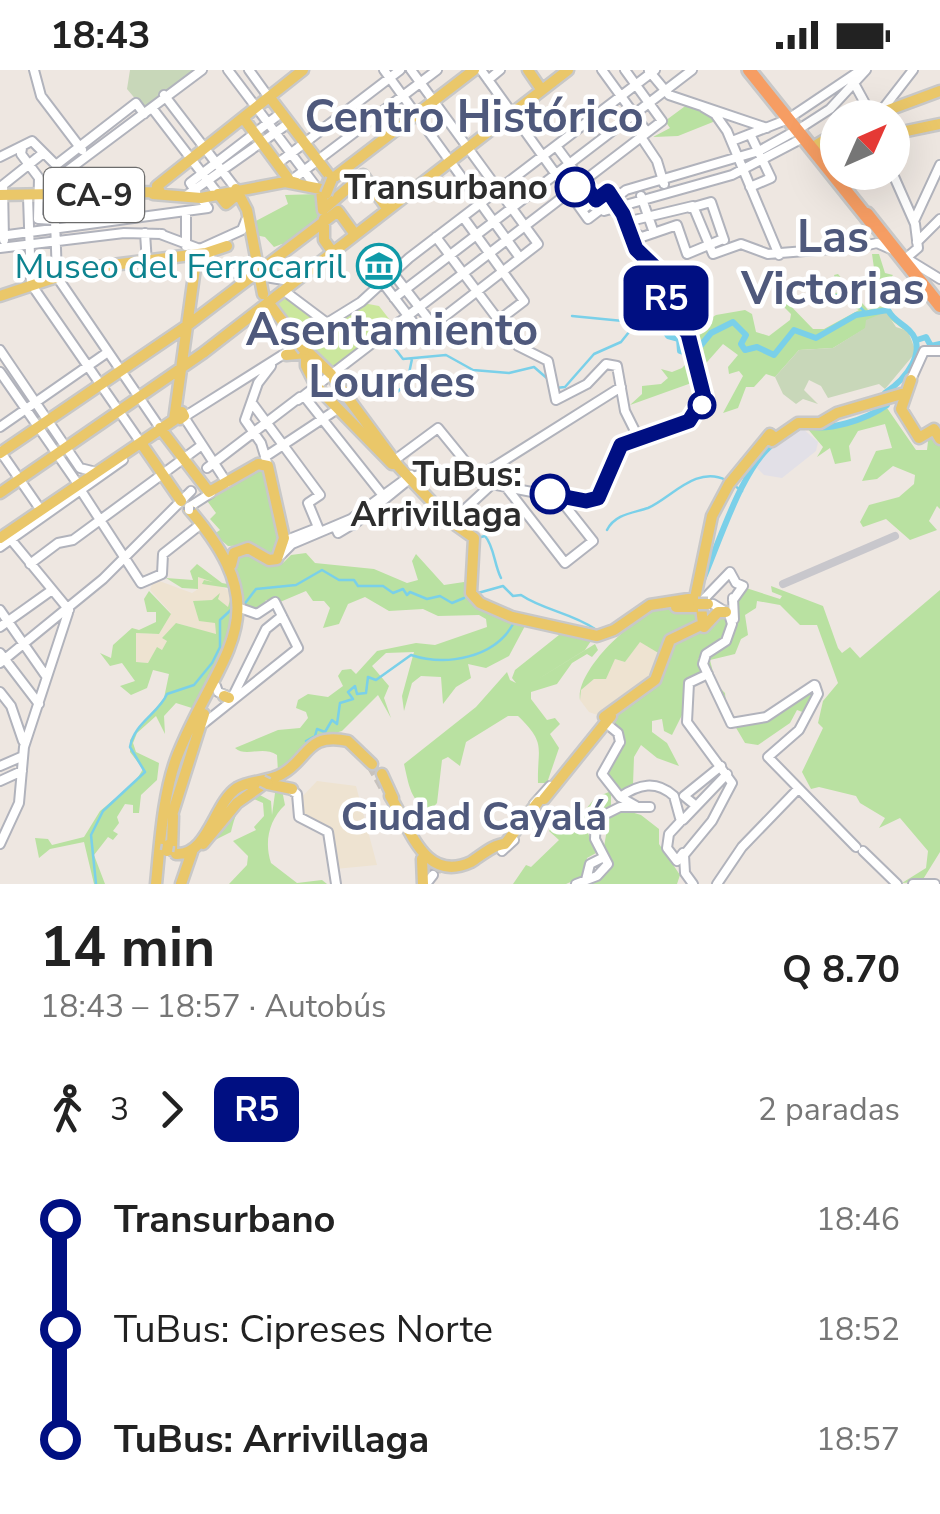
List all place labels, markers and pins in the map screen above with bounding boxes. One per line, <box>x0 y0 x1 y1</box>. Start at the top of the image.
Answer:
place label: Transurbano <box>344 164 548 211</box>
marker: Transurbano <box>556 168 594 206</box>
place label: Museo del Ferrocarril <box>15 243 347 290</box>
museum icon: Museo del Ferrocarril <box>356 243 402 289</box>
unlabelled marker <box>689 392 715 418</box>
place label: TuBus: Arrivillaga <box>350 451 522 538</box>
marker: TuBus: Arrivillaga <box>531 475 569 513</box>

